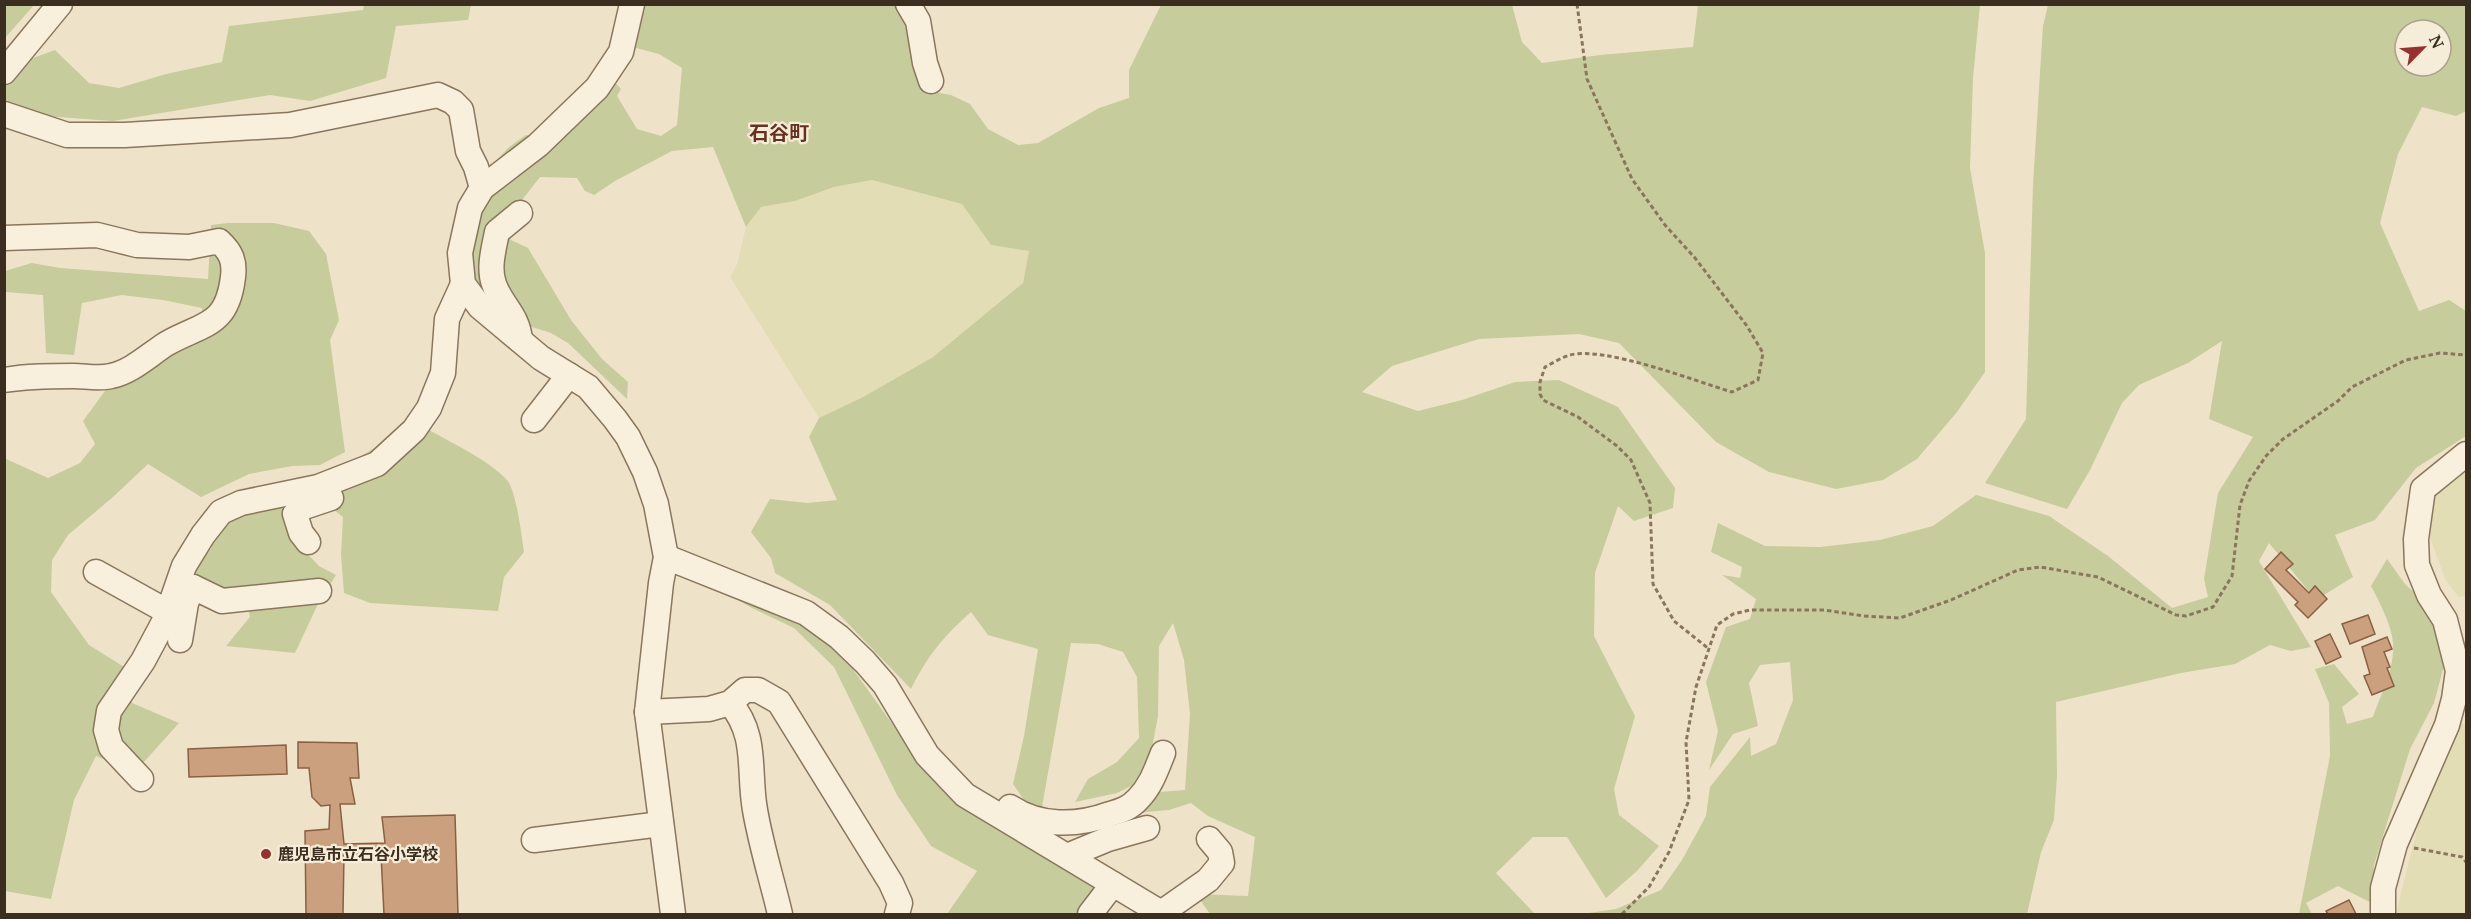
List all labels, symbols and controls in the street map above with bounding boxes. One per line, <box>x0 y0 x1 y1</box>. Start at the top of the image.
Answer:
north arrow <box>2393 18 2453 78</box>
text: N <box>2424 31 2449 52</box>
district label: 石谷町 <box>749 119 809 146</box>
place label: 鹿児島市立石谷小学校 <box>278 843 438 865</box>
marker: 鹿児島市立石谷小学校 <box>259 847 273 861</box>

